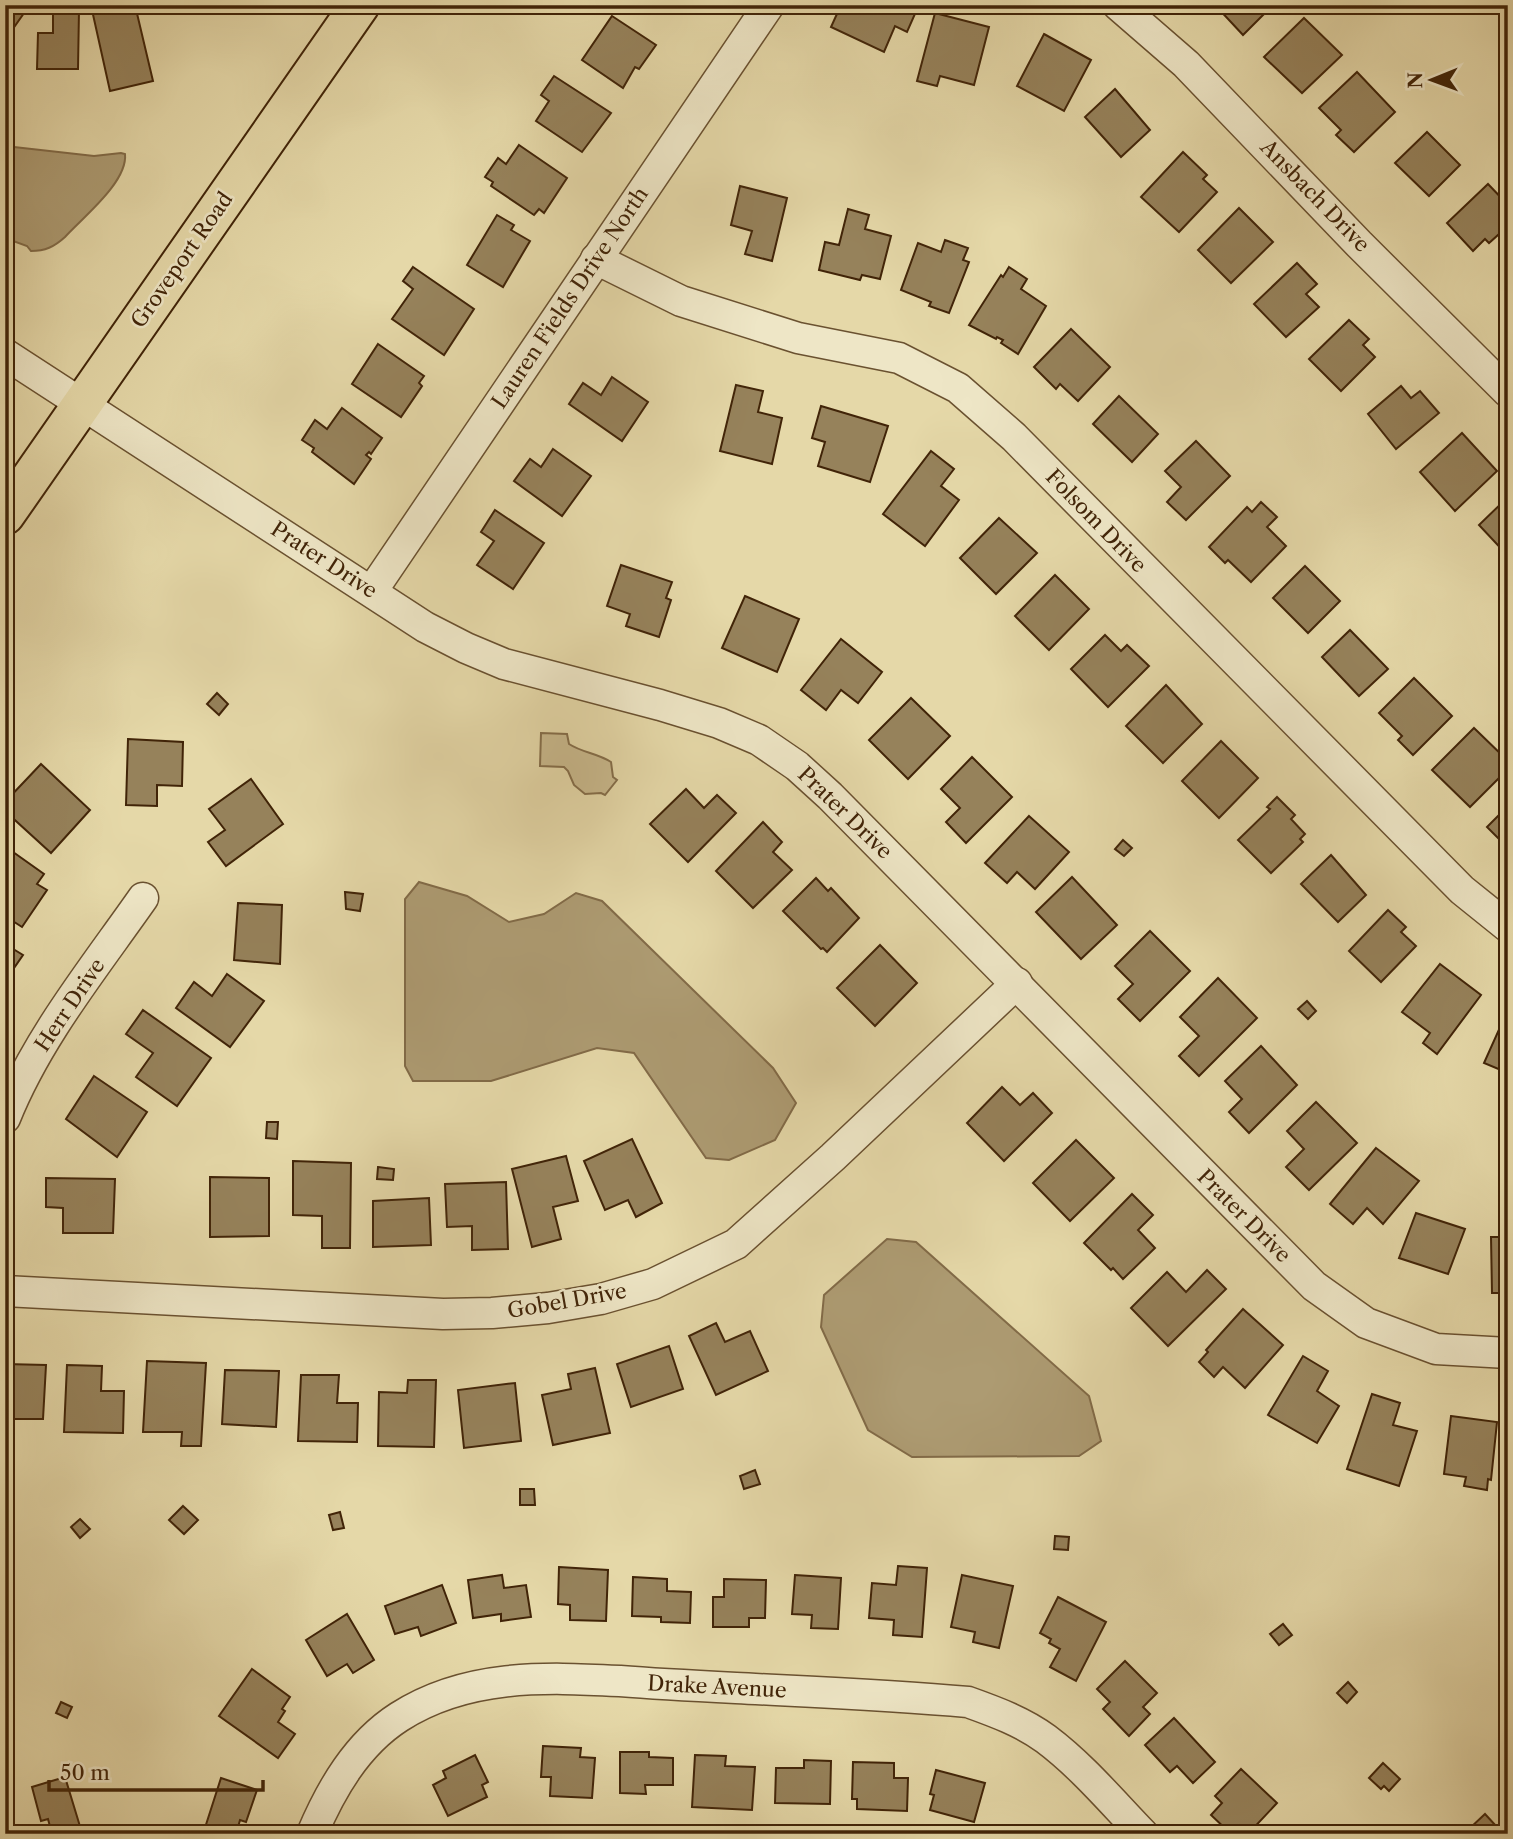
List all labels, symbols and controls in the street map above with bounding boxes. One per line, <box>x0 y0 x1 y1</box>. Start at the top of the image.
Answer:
north arrow <box>1398 46 1468 116</box>
text: N <box>1404 72 1427 89</box>
street label: Ansbach Drive <box>1255 134 1375 257</box>
street label: Lauren Fields Drive North <box>486 182 653 413</box>
street label: Groveport Road <box>125 187 238 332</box>
street label: Folsom Drive <box>1041 464 1152 577</box>
street label: Prater Drive <box>267 516 382 603</box>
street label: Prater Drive <box>793 761 898 864</box>
street label: Herr Drive <box>29 953 110 1056</box>
street label: Prater Drive <box>1193 1164 1296 1267</box>
street label: Gobel Drive <box>505 1278 628 1323</box>
street label: Drake Avenue <box>647 1670 787 1703</box>
scale bar <box>49 1748 262 1792</box>
text: 50 m <box>60 1760 110 1785</box>

